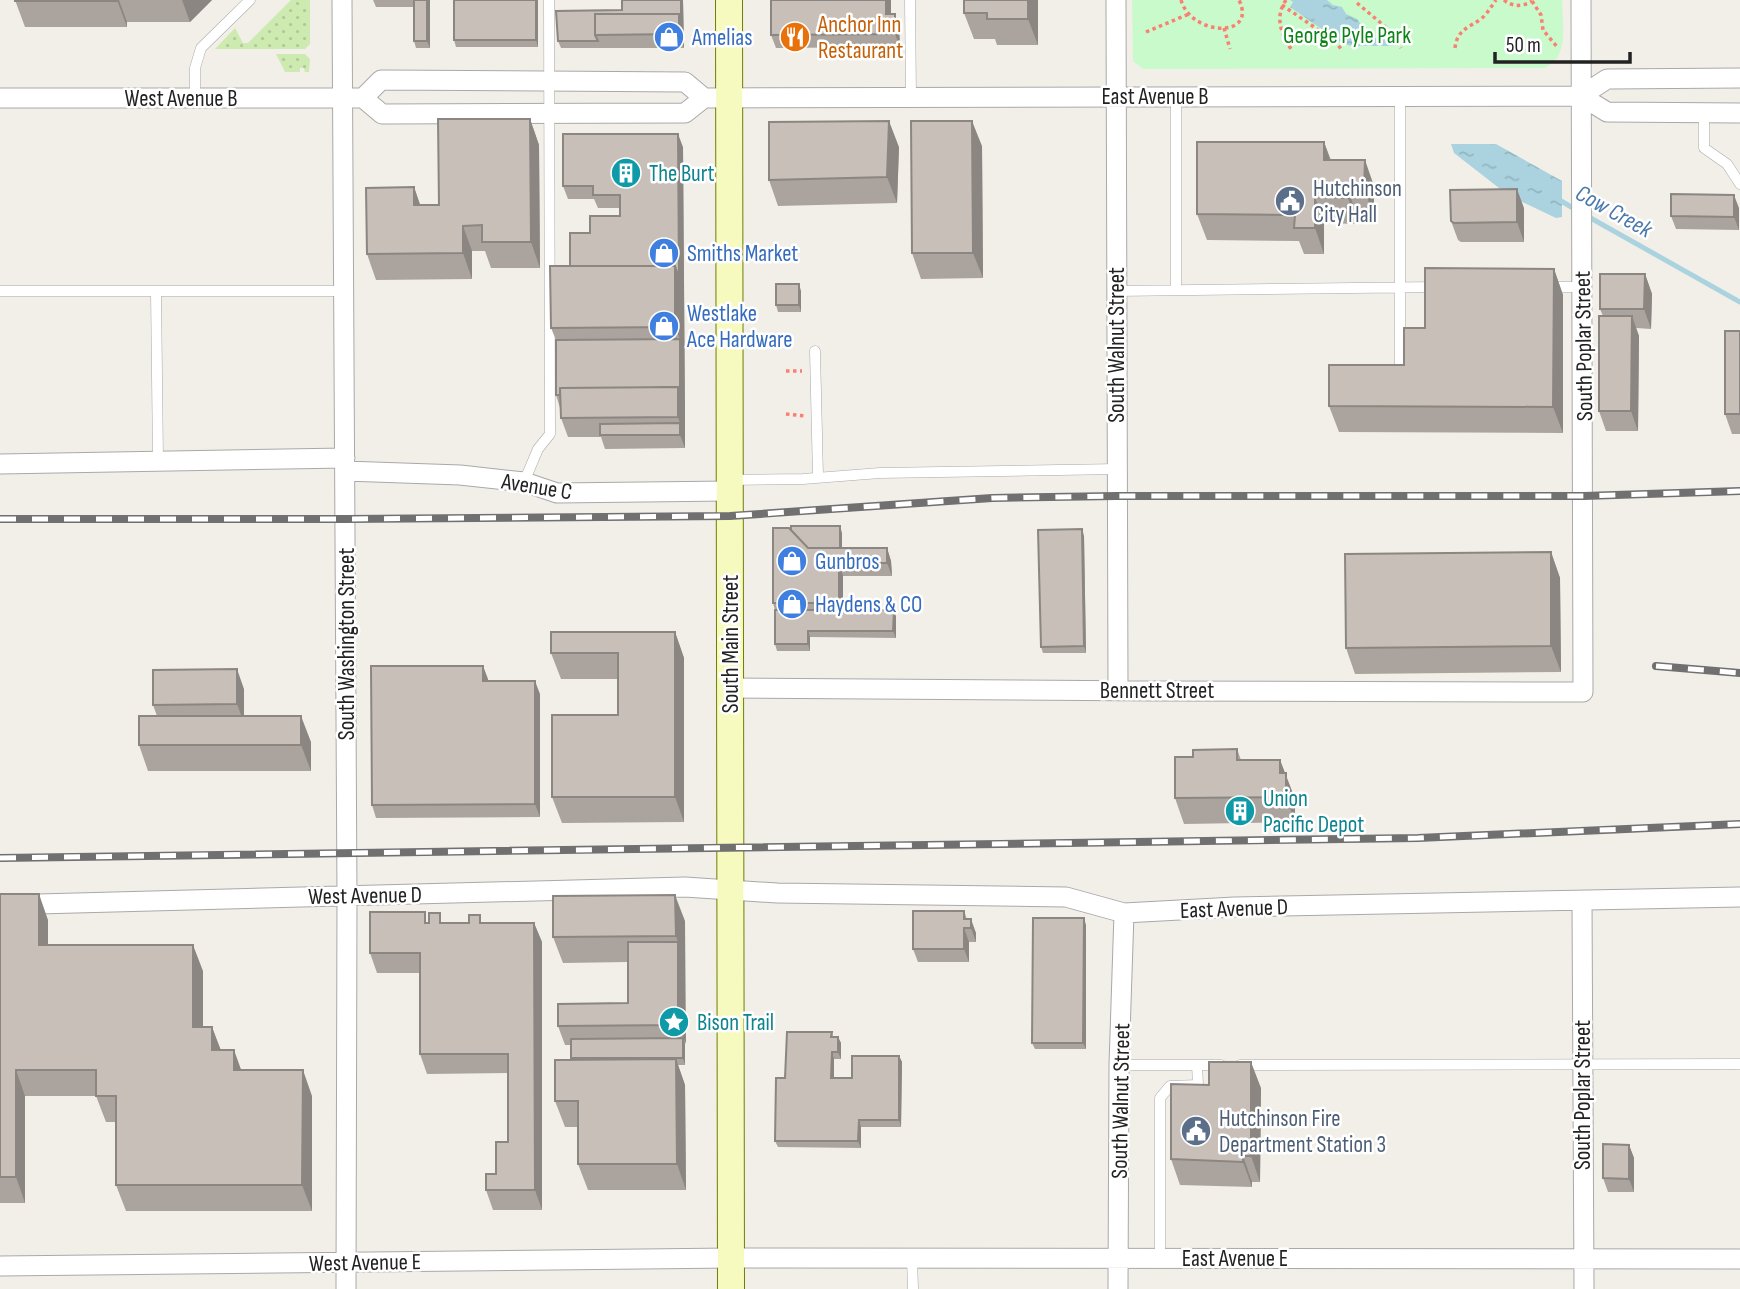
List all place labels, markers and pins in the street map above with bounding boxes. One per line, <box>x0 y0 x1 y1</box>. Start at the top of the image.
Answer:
place label: Anchor Inn Restaurant <box>817 11 903 65</box>
shop icon: Amelias <box>652 20 686 54</box>
restaurant icon: Anchor Inn Restaurant <box>778 20 812 54</box>
place label: Amelias <box>691 24 752 52</box>
building icon: The Burt <box>609 156 643 190</box>
place label: The Burt <box>649 160 715 188</box>
place label: Hutchinson City Hall <box>1313 175 1402 229</box>
public building icon: Hutchinson City Hall <box>1273 184 1307 218</box>
shop icon: Smiths Market <box>647 236 681 270</box>
place label: Smiths Market <box>687 240 798 268</box>
place label: Westlake Ace Hardware <box>686 300 792 354</box>
shop icon: Westlake Ace Hardware <box>647 309 681 343</box>
shop icon: Gunbros <box>775 544 809 578</box>
place label: Gunbros <box>815 548 880 576</box>
shop icon: Haydens & CO <box>775 587 809 621</box>
place label: Haydens & CO <box>815 591 922 619</box>
place label: Union Pacific Depot <box>1263 785 1364 839</box>
building icon: Union Pacific Depot <box>1223 794 1257 828</box>
place icon: Bison Trail <box>657 1005 691 1039</box>
place label: Bison Trail <box>697 1009 774 1037</box>
place label: Hutchinson Fire Department Station 3 <box>1219 1105 1386 1159</box>
public building icon: Hutchinson Fire Department Station 3 <box>1179 1114 1213 1148</box>

